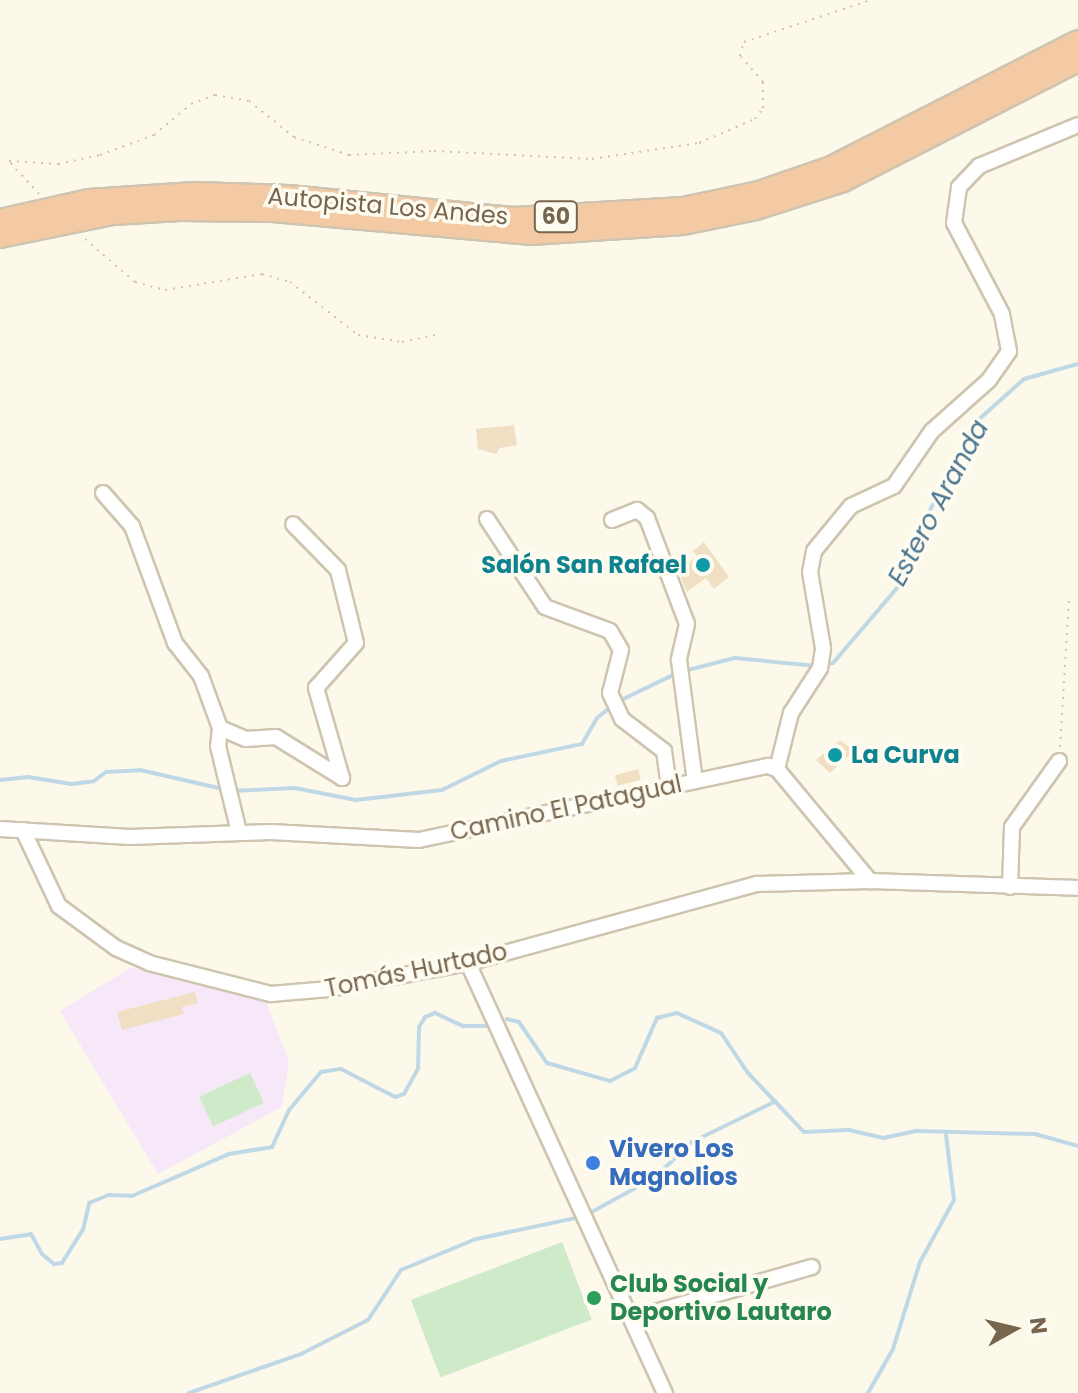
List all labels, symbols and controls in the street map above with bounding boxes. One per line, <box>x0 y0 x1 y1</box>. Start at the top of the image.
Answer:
street label: Autopista Los Andes <box>266 181 510 231</box>
road number: 60 <box>532 199 580 235</box>
water label: Estero Aranda <box>882 415 996 591</box>
place label: Salón San Rafael <box>481 551 687 579</box>
marker: Salón San Rafael <box>694 556 712 574</box>
place label: La Curva <box>851 741 960 769</box>
marker: La Curva <box>826 746 844 764</box>
street label: Camino El Patagual <box>448 769 684 847</box>
street label: Tomás Hurtado <box>322 937 510 1003</box>
place label: Vivero Los Magnolios <box>609 1135 738 1191</box>
marker: Vivero Los Magnolios <box>584 1154 602 1172</box>
place label: Club Social y Deportivo Lautaro <box>610 1270 832 1326</box>
marker: Club Social y Deportivo Lautaro <box>585 1289 603 1307</box>
north arrow <box>974 1289 1054 1369</box>
text: N <box>1022 1315 1055 1336</box>

